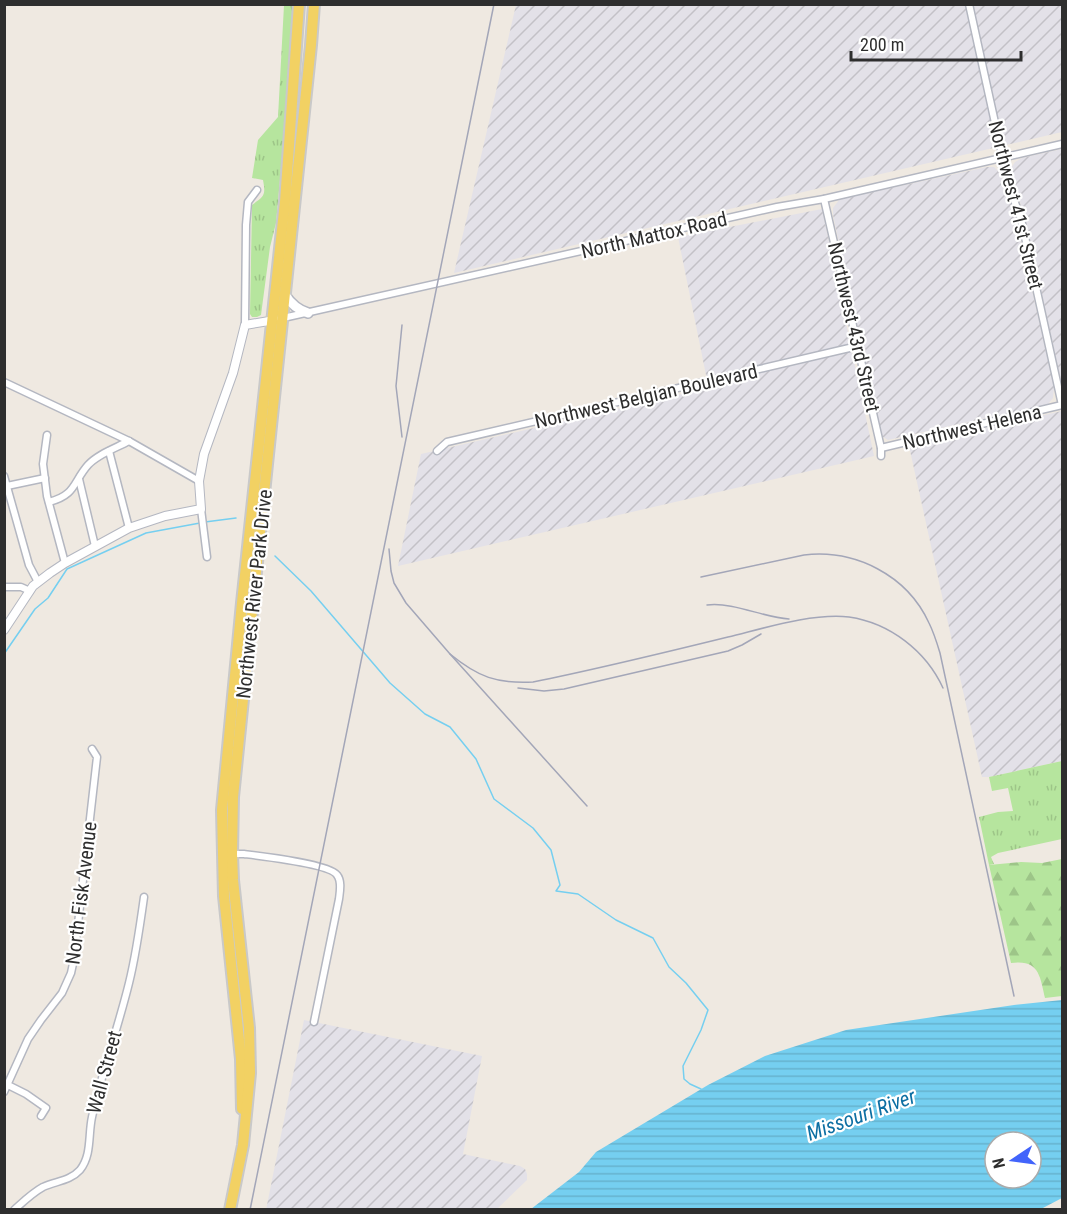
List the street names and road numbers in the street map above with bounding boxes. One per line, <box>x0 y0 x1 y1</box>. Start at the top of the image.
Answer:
street label: Northwest 41st Street <box>983 118 1049 292</box>
street label: North Mattox Road <box>579 207 729 263</box>
street label: Northwest 43rd Street <box>823 240 885 414</box>
street label: Northwest Belgian Boulevard <box>532 359 760 433</box>
street label: Northwest Helena <box>900 399 1044 455</box>
street label: Northwest River Park Drive <box>231 488 277 700</box>
street label: North Fisk Avenue <box>60 820 102 966</box>
street label: Wall Street <box>81 1028 127 1116</box>

